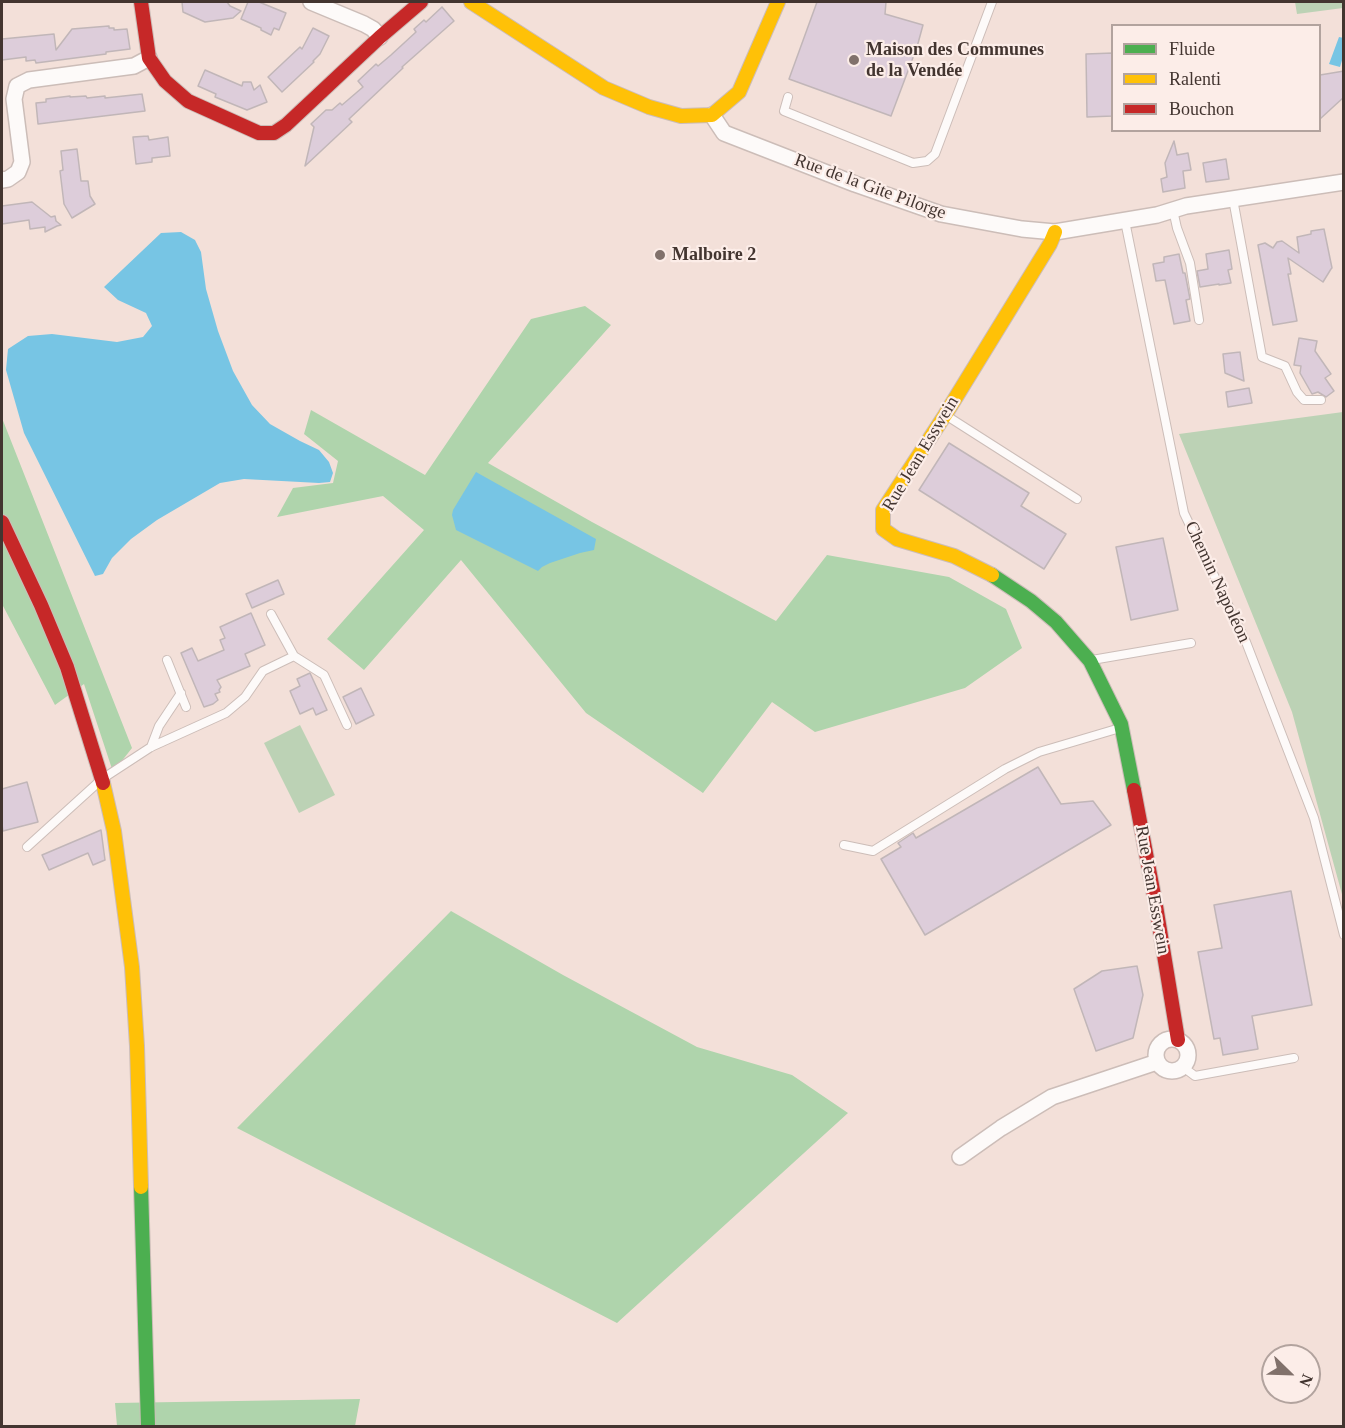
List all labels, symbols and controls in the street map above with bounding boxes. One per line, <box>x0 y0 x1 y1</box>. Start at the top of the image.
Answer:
legend <box>1111 24 1321 132</box>
place label: Maison des Communes de la Vendée <box>866 39 1044 82</box>
text: Fluide <box>1169 39 1215 59</box>
marker: Maison des Communes de la Vendée <box>847 53 861 67</box>
text: Ralenti <box>1169 69 1221 89</box>
text: Bouchon <box>1169 99 1234 119</box>
street label: Rue de la Gite Pilorge <box>791 150 949 224</box>
place label: Malboire 2 <box>672 244 756 266</box>
marker: Malboire 2 <box>653 248 667 262</box>
street label: Rue Jean Esswein <box>878 393 964 515</box>
street label: Chemin Napoléon <box>1179 518 1255 646</box>
street label: Rue Jean Esswein <box>1130 824 1174 956</box>
north arrow <box>1261 1344 1321 1404</box>
text: N <box>1296 1372 1316 1389</box>

